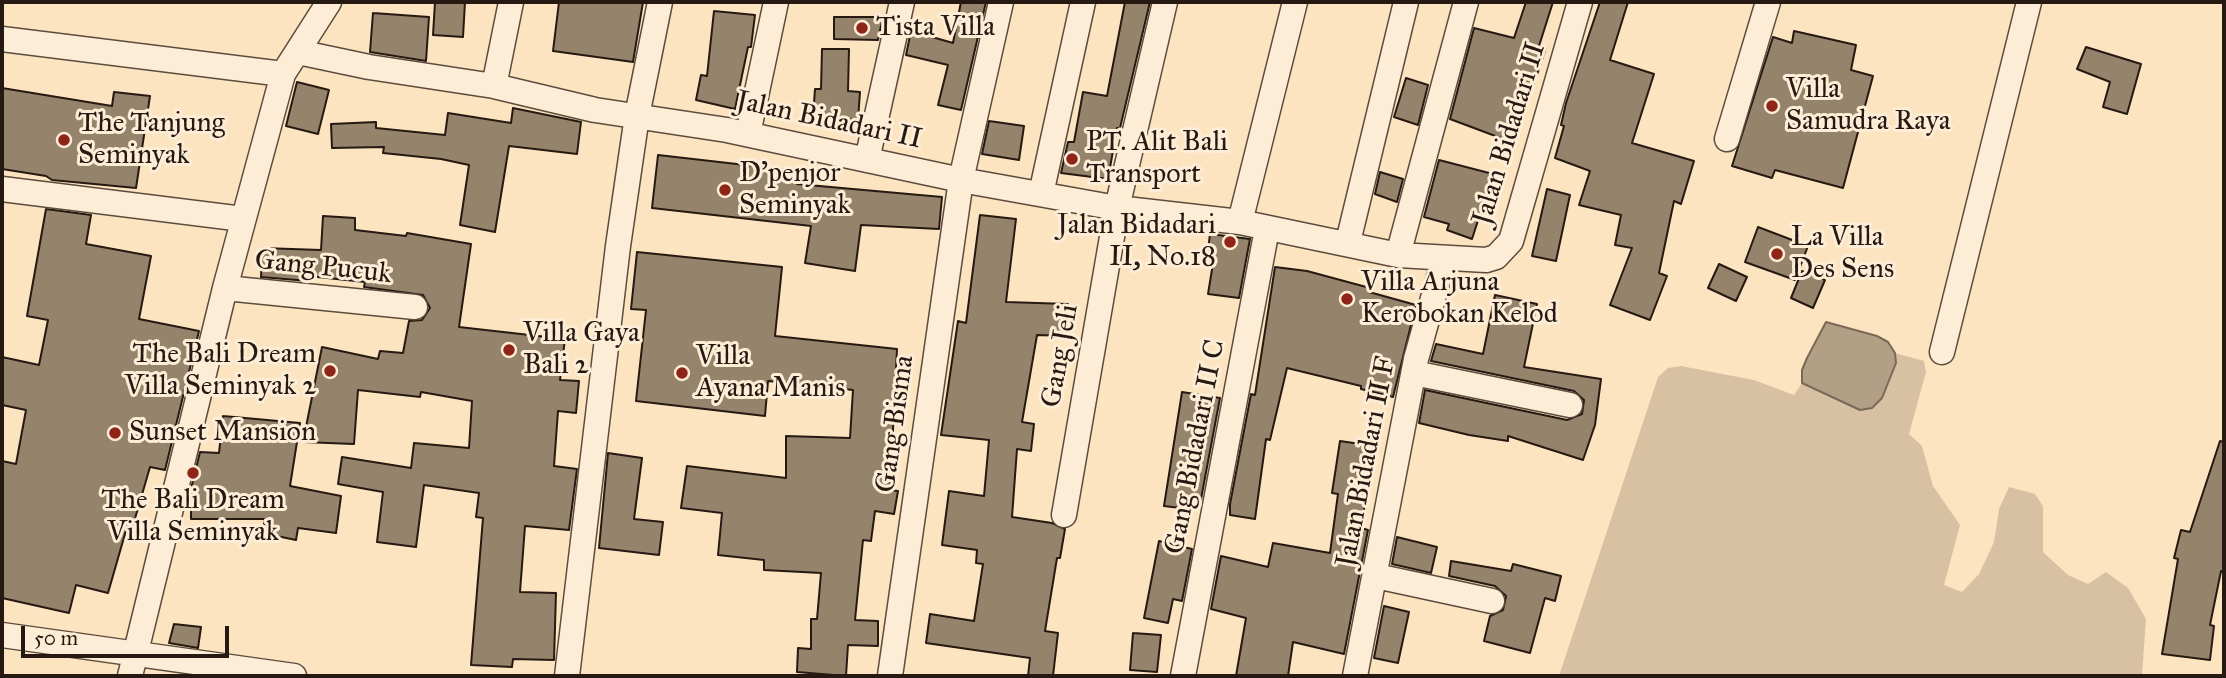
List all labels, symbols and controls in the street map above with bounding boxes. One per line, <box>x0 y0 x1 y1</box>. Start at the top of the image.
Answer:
place label: Tista Villa <box>876 11 995 45</box>
marker: Tista Villa <box>854 20 870 36</box>
street label: Jalan Bidadari II <box>1466 39 1554 229</box>
place label: Villa Samudra Raya <box>1786 73 1951 139</box>
street label: Jalan Bidadari II <box>733 85 925 157</box>
marker: Villa Samudra Raya <box>1764 98 1780 114</box>
place label: The Tanjung Seminyak <box>78 107 225 173</box>
place label: PT. Alit Bali Transport <box>1086 126 1228 192</box>
marker: The Tanjung Seminyak <box>56 132 72 148</box>
marker: PT. Alit Bali Transport <box>1064 151 1080 167</box>
place label: D'penjor Seminyak <box>739 157 850 223</box>
marker: D'penjor Seminyak <box>717 182 733 198</box>
place label: Jalan Bidadari II, No.18 <box>1057 209 1216 275</box>
place label: La Villa Des Sens <box>1791 221 1894 287</box>
marker: Jalan Bidadari II, No.18 <box>1222 234 1238 250</box>
street label: Gang Pucuk <box>253 244 393 292</box>
marker: La Villa Des Sens <box>1769 246 1785 262</box>
place label: Villa Arjuna Kerobokan Kelod <box>1361 266 1558 332</box>
marker: Villa Arjuna Kerobokan Kelod <box>1339 291 1355 307</box>
street label: Gang Jeli <box>1035 302 1087 410</box>
place label: Villa Gaya Bali 2 <box>523 317 640 383</box>
street label: Gang Bidadari II C <box>1159 337 1233 557</box>
place label: The Bali Dream Villa Seminyak 2 <box>125 338 316 404</box>
place label: Villa Ayana Manis <box>696 340 845 406</box>
marker: Villa Gaya Bali 2 <box>501 342 517 358</box>
street label: Gang Bisma <box>870 353 922 495</box>
street label: Jalan Bidadari II F <box>1330 354 1404 570</box>
marker: The Bali Dream Villa Seminyak 2 <box>322 363 338 379</box>
marker: Villa Ayana Manis <box>674 365 690 381</box>
place label: Sunset Mansion <box>129 416 316 450</box>
marker: Sunset Mansion <box>107 425 123 441</box>
marker: The Bali Dream Villa Seminyak <box>185 465 201 481</box>
place label: The Bali Dream Villa Seminyak <box>101 484 285 550</box>
scale bar <box>24 612 233 656</box>
text: 50 m <box>34 625 78 651</box>

